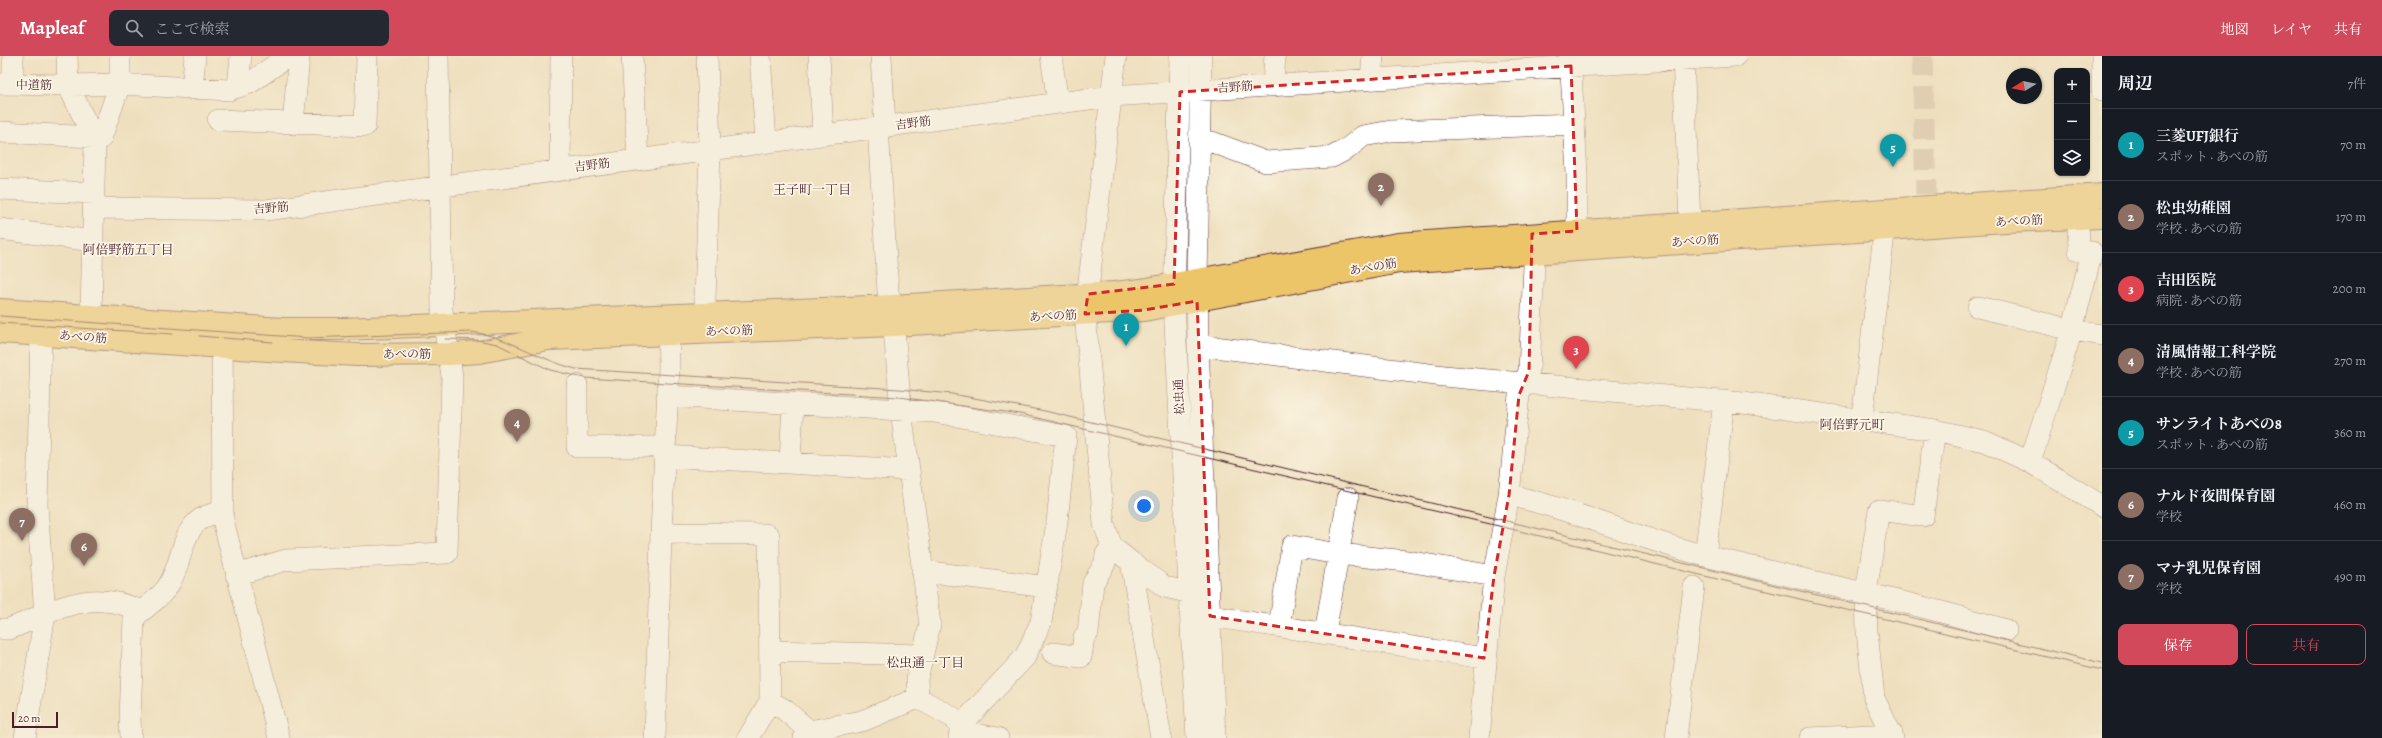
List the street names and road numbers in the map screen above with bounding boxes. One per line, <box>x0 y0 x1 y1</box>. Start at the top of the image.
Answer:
street label: 中道筋 <box>16 77 52 93</box>
street label: 吉野筋 <box>1216 78 1254 96</box>
street label: 吉野筋 <box>894 113 932 133</box>
street label: 吉野筋 <box>573 155 611 175</box>
street label: 吉野筋 <box>252 198 290 218</box>
street label: あべの筋 <box>1995 212 2043 230</box>
street label: あべの筋 <box>1670 231 1720 251</box>
street label: あべの筋 <box>1348 255 1398 279</box>
street label: あべの筋 <box>1029 307 1077 325</box>
street label: あべの筋 <box>705 322 753 340</box>
street label: あべの筋 <box>58 327 108 347</box>
street label: あべの筋 <box>383 346 431 362</box>
street label: 松虫通 <box>1170 379 1188 415</box>

